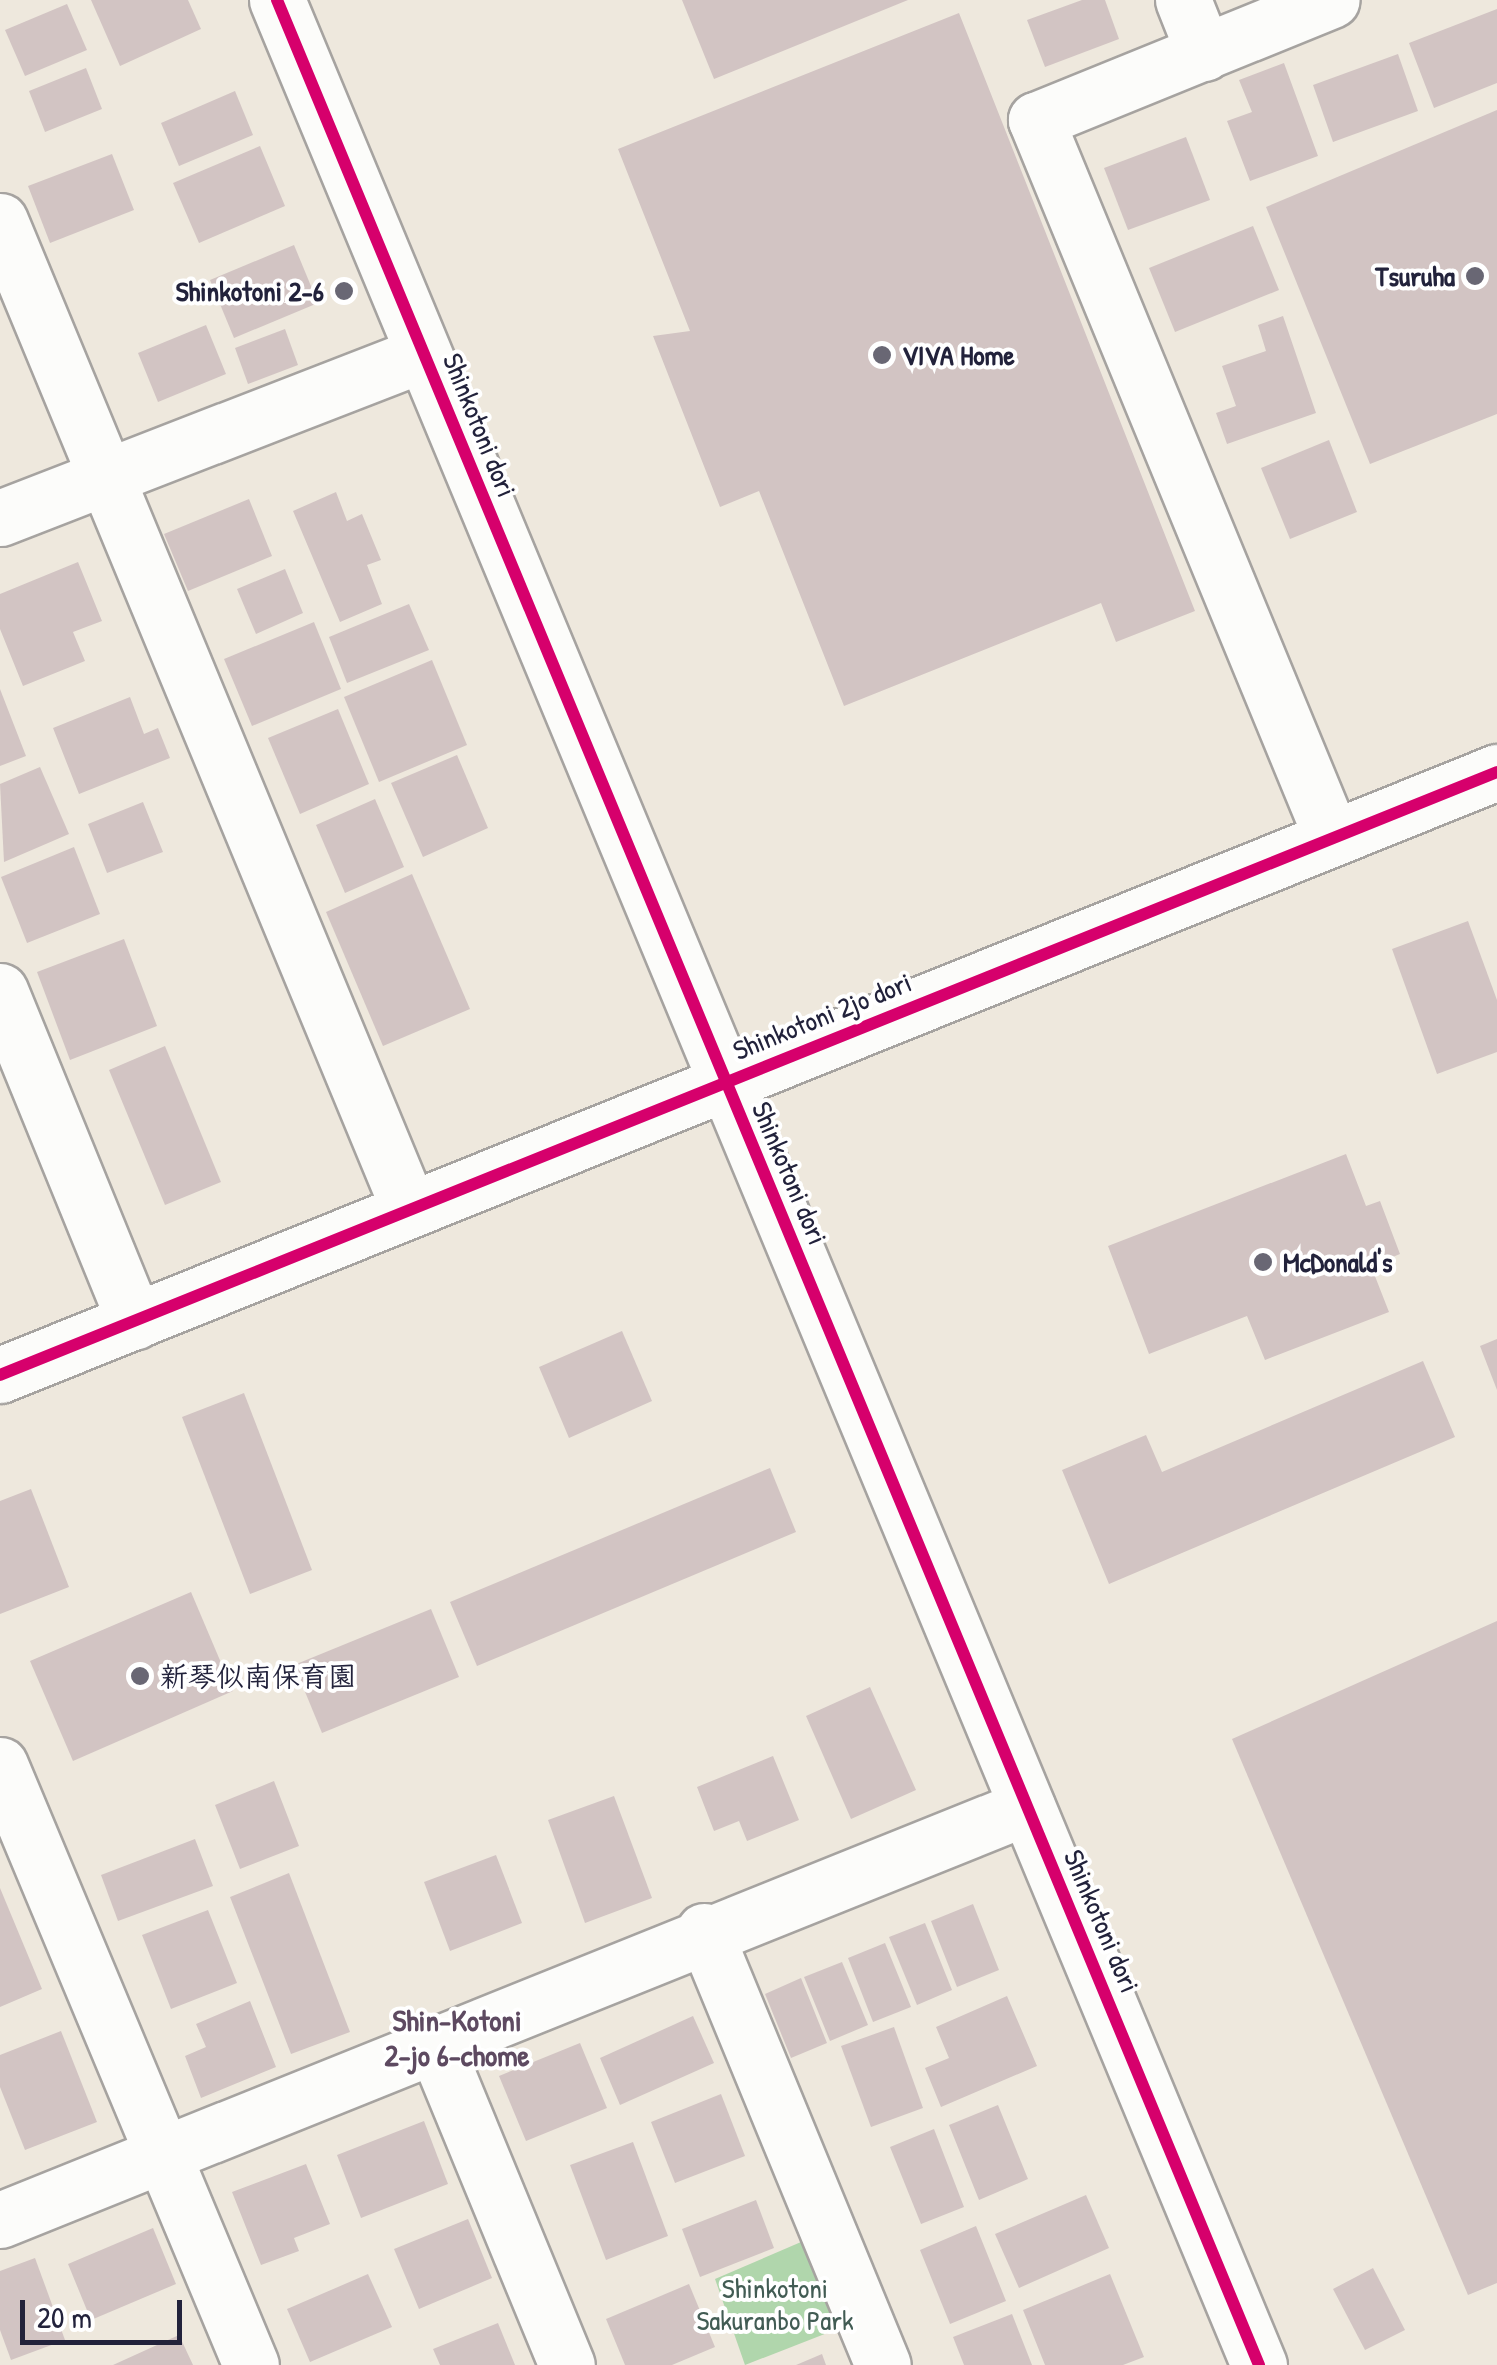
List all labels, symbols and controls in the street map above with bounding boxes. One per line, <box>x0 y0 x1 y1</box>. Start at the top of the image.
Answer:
place label: Tsuruha <box>1375 259 1455 293</box>
marker: Tsuruha <box>1464 265 1486 287</box>
place label: Shinkotoni 2-6 <box>176 274 324 308</box>
marker: Shinkotoni 2-6 <box>333 280 355 302</box>
place label: VIVA Home <box>902 338 1015 372</box>
marker: VIVA Home <box>871 344 893 366</box>
street label: Shinkotoni dori <box>436 348 524 502</box>
street label: Shinkotoni 2jo dori <box>728 965 916 1067</box>
street label: Shinkotoni dori <box>745 1096 835 1250</box>
place label: McDonald's <box>1283 1245 1392 1279</box>
marker: McDonald's <box>1252 1251 1274 1273</box>
place label: 新琴似南保育園 <box>160 1659 356 1693</box>
marker: 新琴似南保育園 <box>129 1665 151 1687</box>
street label: Shinkotoni dori <box>1057 1844 1147 1998</box>
district label: Shin-Kotoni 2-jo 6-chome <box>385 2002 529 2072</box>
park label: Shinkotoni Sakuranbo Park <box>696 2271 854 2337</box>
scale bar <box>25 2280 188 2342</box>
text: 20 m <box>37 2297 92 2337</box>

